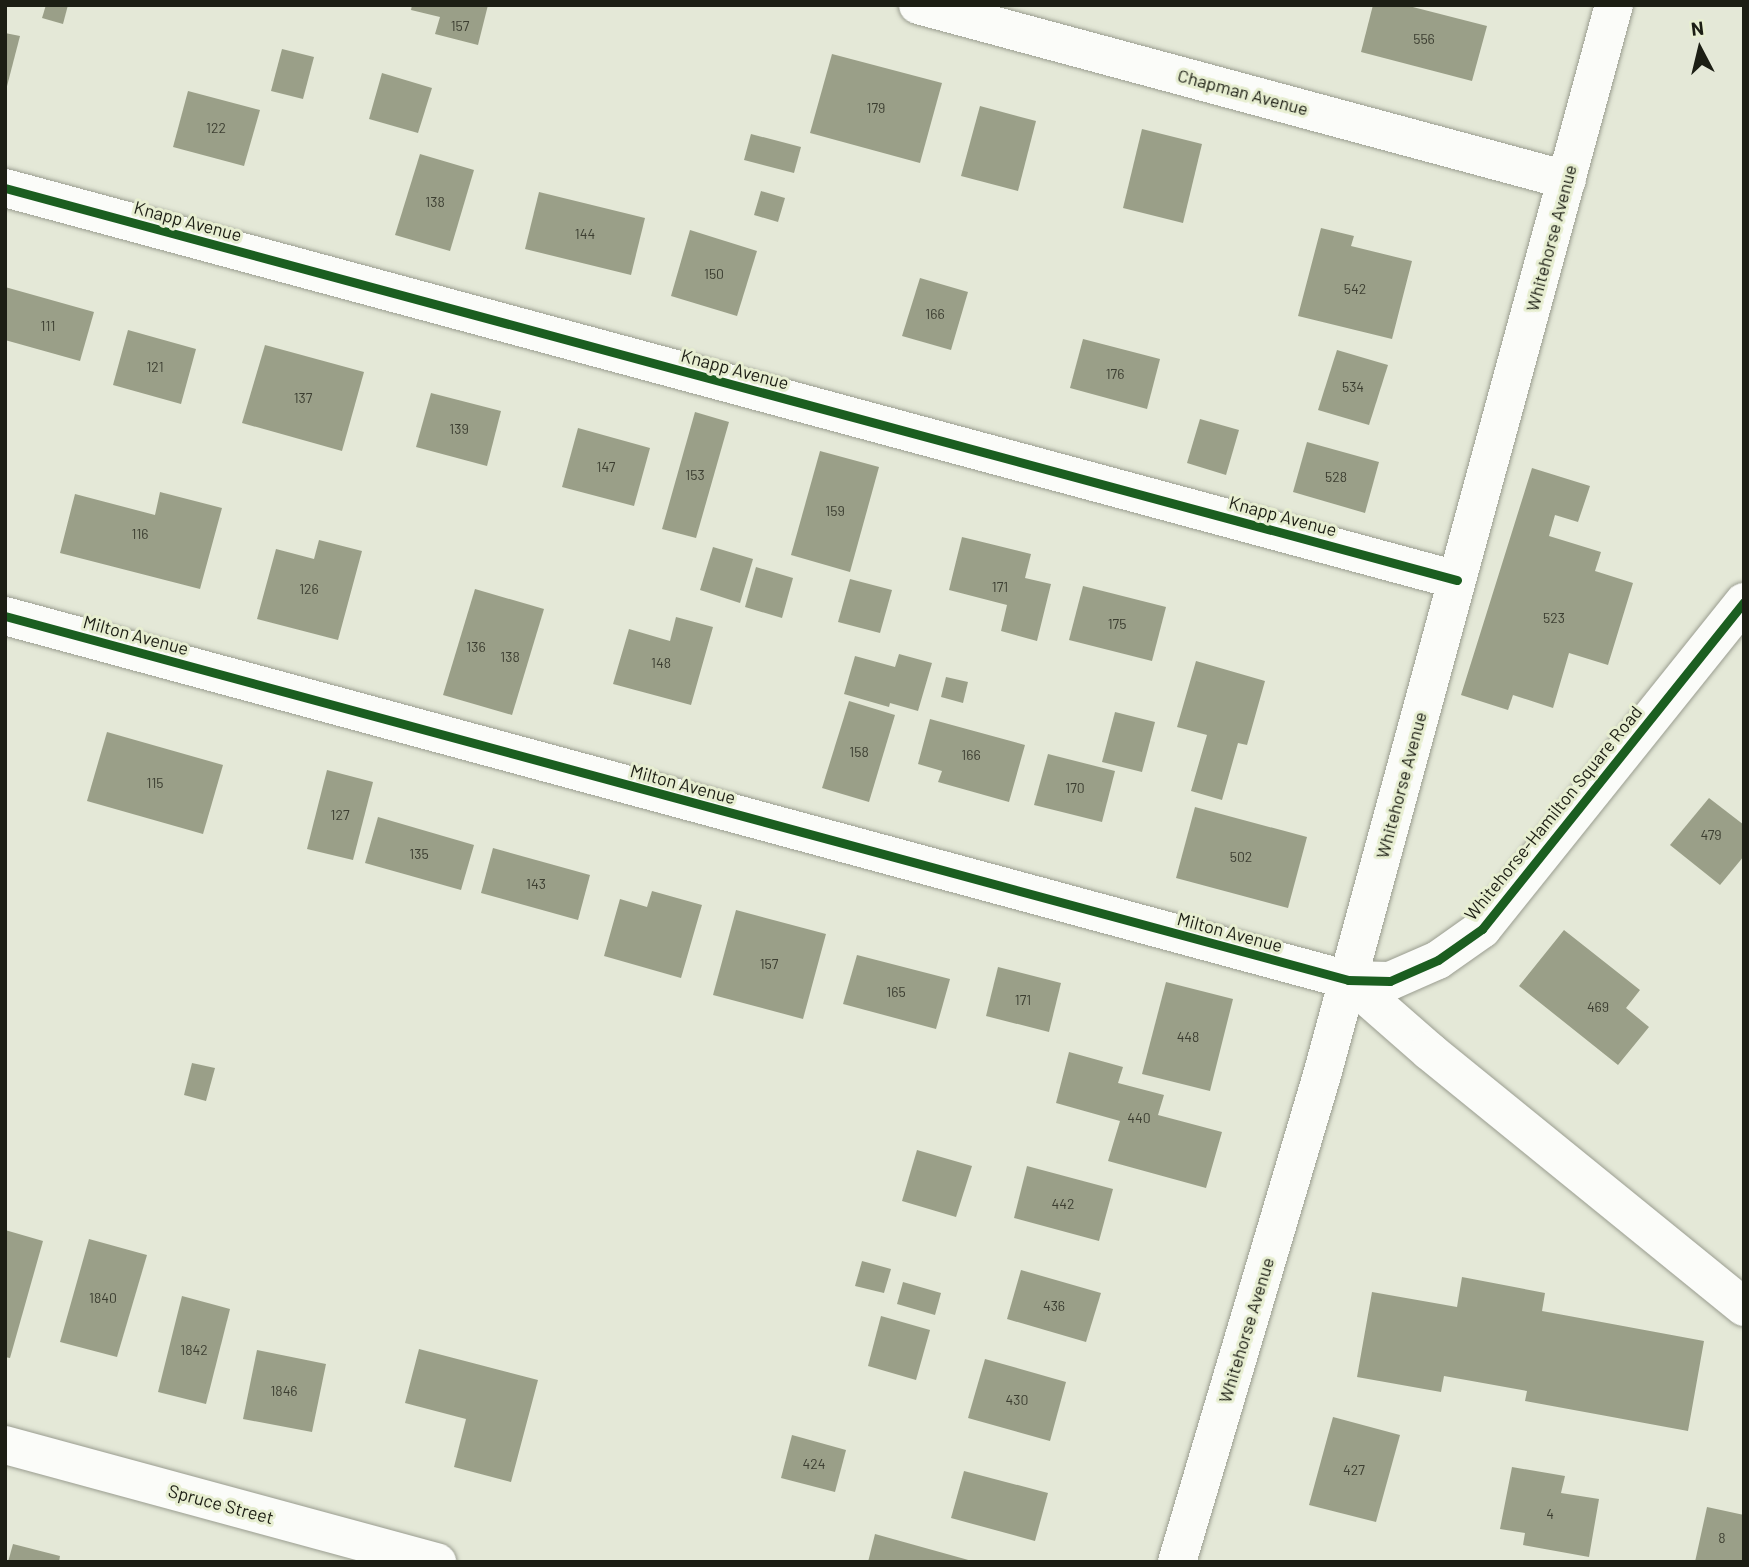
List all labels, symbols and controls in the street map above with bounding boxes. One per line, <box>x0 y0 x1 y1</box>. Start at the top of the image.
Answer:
north arrow <box>1665 14 1735 84</box>
text: N <box>1690 15 1705 40</box>
house number: 157 <box>451 18 469 34</box>
house number: 556 <box>1413 31 1435 47</box>
street label: Chapman Avenue <box>1175 64 1311 120</box>
house number: 179 <box>867 100 885 116</box>
house number: 122 <box>206 120 226 136</box>
street label: Whitehorse Avenue <box>1521 162 1581 314</box>
house number: 138 <box>425 194 445 210</box>
street label: Knapp Avenue <box>132 196 244 246</box>
house number: 144 <box>575 226 595 242</box>
house number: 150 <box>704 266 724 282</box>
house number: 542 <box>1344 281 1366 297</box>
house number: 166 <box>925 306 945 322</box>
house number: 111 <box>41 318 55 334</box>
street label: Knapp Avenue <box>679 344 791 394</box>
house number: 121 <box>146 359 164 375</box>
house number: 176 <box>1106 366 1124 382</box>
house number: 534 <box>1342 379 1364 395</box>
house number: 137 <box>294 390 312 406</box>
house number: 139 <box>449 421 469 437</box>
house number: 147 <box>597 459 615 475</box>
house number: 153 <box>685 467 705 483</box>
house number: 528 <box>1325 469 1347 485</box>
street label: Knapp Avenue <box>1227 491 1339 541</box>
house number: 159 <box>825 503 845 519</box>
house number: 116 <box>131 526 149 542</box>
house number: 171 <box>992 579 1008 595</box>
house number: 126 <box>299 581 319 597</box>
house number: 523 <box>1543 610 1565 626</box>
street label: Milton Avenue <box>81 611 191 659</box>
house number: 175 <box>1108 616 1126 632</box>
house number: 136 <box>466 639 486 655</box>
house number: 138 <box>500 649 520 665</box>
house number: 148 <box>651 655 671 671</box>
street label: Whitehorse-Hamilton Square Road <box>1460 701 1646 925</box>
street label: Whitehorse Avenue <box>1371 709 1431 861</box>
house number: 158 <box>849 744 869 760</box>
house number: 166 <box>961 747 981 763</box>
street label: Milton Avenue <box>628 760 738 808</box>
house number: 115 <box>146 775 164 791</box>
house number: 170 <box>1065 780 1085 796</box>
house number: 127 <box>330 807 350 823</box>
house number: 479 <box>1700 827 1722 843</box>
house number: 135 <box>409 846 429 862</box>
house number: 502 <box>1230 849 1252 865</box>
house number: 143 <box>526 876 546 892</box>
street label: Milton Avenue <box>1175 908 1285 956</box>
house number: 157 <box>760 956 778 972</box>
house number: 165 <box>886 984 906 1000</box>
house number: 171 <box>1015 992 1031 1008</box>
house number: 469 <box>1587 999 1609 1015</box>
house number: 448 <box>1177 1029 1199 1045</box>
house number: 440 <box>1127 1110 1151 1126</box>
house number: 442 <box>1052 1196 1074 1212</box>
street label: Whitehorse Avenue <box>1214 1255 1278 1405</box>
house number: 1840 <box>89 1290 117 1306</box>
house number: 436 <box>1043 1298 1065 1314</box>
house number: 1842 <box>180 1342 208 1358</box>
house number: 1846 <box>270 1383 298 1399</box>
house number: 430 <box>1006 1392 1028 1408</box>
house number: 424 <box>803 1456 825 1472</box>
house number: 427 <box>1343 1462 1365 1478</box>
street label: Spruce Street <box>166 1480 276 1528</box>
house number: 4 <box>1546 1506 1554 1522</box>
house number: 8 <box>1718 1530 1726 1546</box>

